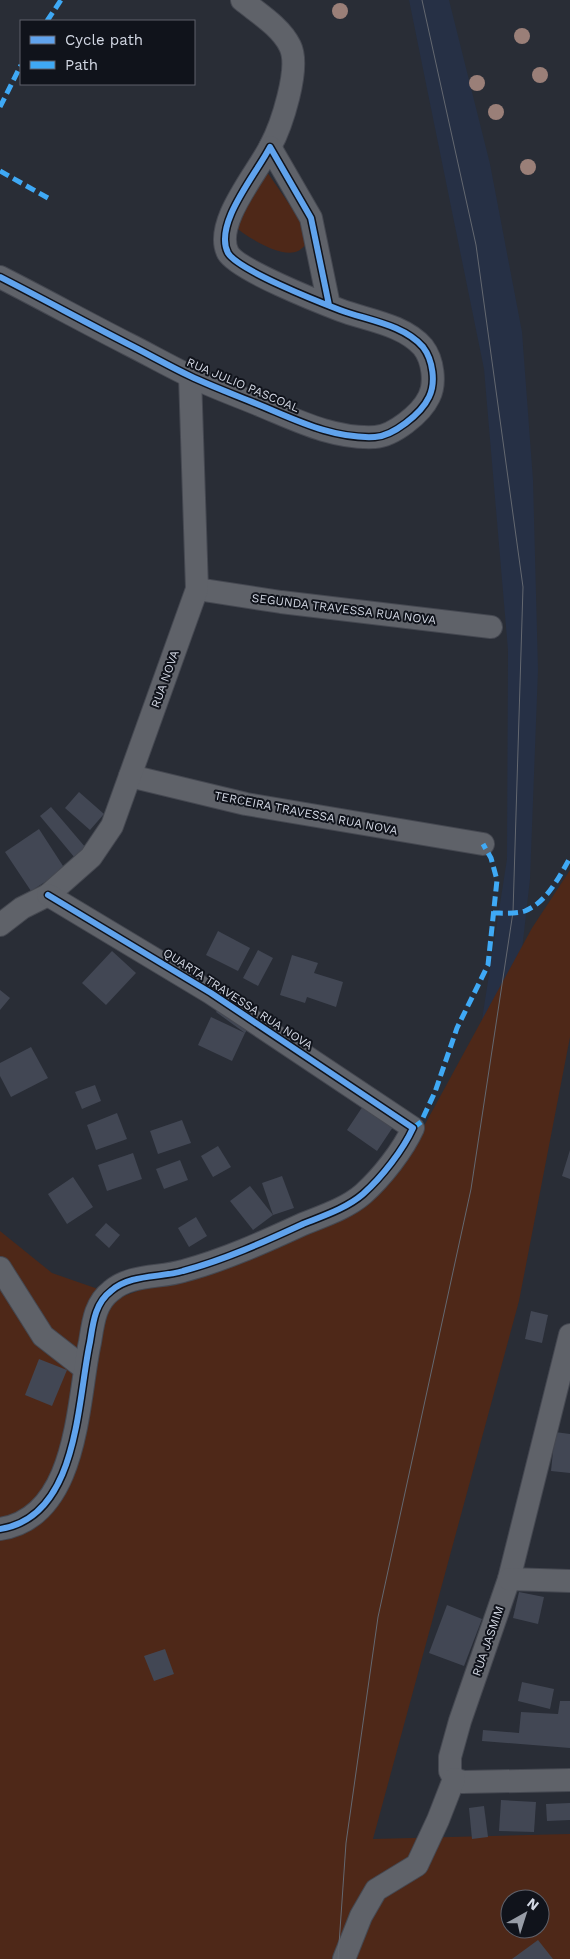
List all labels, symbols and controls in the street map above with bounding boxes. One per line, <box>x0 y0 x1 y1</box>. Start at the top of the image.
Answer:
legend <box>20 20 195 85</box>
text: Cycle path <box>65 31 143 49</box>
text: Path <box>65 56 98 74</box>
street label: RUA JULIO PASCOAL <box>185 355 301 415</box>
street label: SEGUNDA TRAVESSA RUA NOVA <box>251 591 437 627</box>
street label: RUA NOVA <box>148 648 182 710</box>
street label: TERCEIRA TRAVESSA RUA NOVA <box>213 788 399 838</box>
street label: QUARTA TRAVESSA RUA NOVA <box>161 945 315 1053</box>
street label: RUA JASMIM <box>469 1604 507 1678</box>
north arrow <box>500 1889 550 1939</box>
text: N <box>524 1894 542 1913</box>

